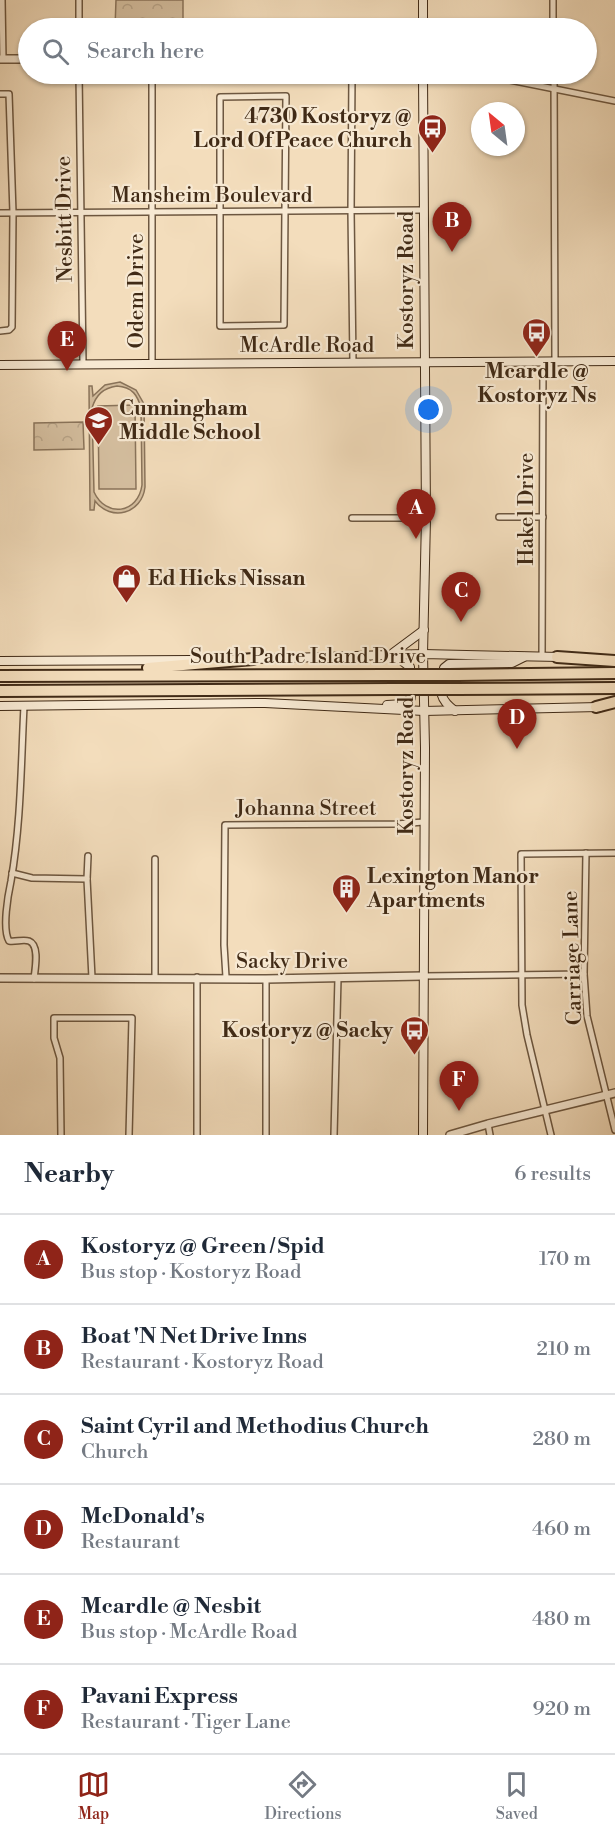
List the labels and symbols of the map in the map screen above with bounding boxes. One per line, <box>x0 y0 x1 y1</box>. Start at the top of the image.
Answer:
north arrow <box>471 102 525 156</box>
place label: 4730 Kostoryz @ Lord Of Peace Church <box>194 104 412 154</box>
bus stop icon: 4730 Kostoryz @ Lord Of Peace Church <box>417 112 449 154</box>
street label: Nesbitt Drive <box>51 156 79 282</box>
street label: Mansheim Boulevard <box>112 183 312 209</box>
pin: B <box>432 202 472 252</box>
street label: Kostoryz Road <box>394 211 420 349</box>
street label: Odem Drive <box>124 233 150 349</box>
bus stop icon: Mcardle @ Kostoryz Ns <box>521 316 553 358</box>
pin: E <box>48 322 86 371</box>
street label: McArdle Road <box>240 333 374 359</box>
place label: Mcardle @ Kostoryz Ns <box>477 359 597 409</box>
your location <box>414 395 443 424</box>
place label: Cunningham Middle School <box>119 396 261 446</box>
school or university icon: Cunningham Middle School <box>82 404 114 446</box>
street label: Hakel Drive <box>514 453 540 565</box>
pin: A <box>396 490 436 539</box>
shop icon: Ed Hicks Nissan <box>111 562 143 604</box>
place label: Ed Hicks Nissan <box>148 566 306 592</box>
pin: C <box>442 572 480 622</box>
street label: South Padre Island Drive <box>190 644 426 670</box>
street label: Kostoryz Road <box>394 697 420 835</box>
pin: D <box>498 700 536 749</box>
street label: Johanna Street <box>235 796 377 822</box>
place label: Lexington Manor Apartments <box>366 864 539 914</box>
building icon: Lexington Manor Apartments <box>330 872 362 914</box>
street label: Carriage Lane <box>558 890 588 1026</box>
street label: Sacky Drive <box>236 949 348 975</box>
bus stop icon: Kostoryz @ Sacky <box>398 1014 430 1056</box>
place label: Kostoryz @ Sacky <box>222 1018 393 1044</box>
pin: F <box>440 1062 478 1111</box>

